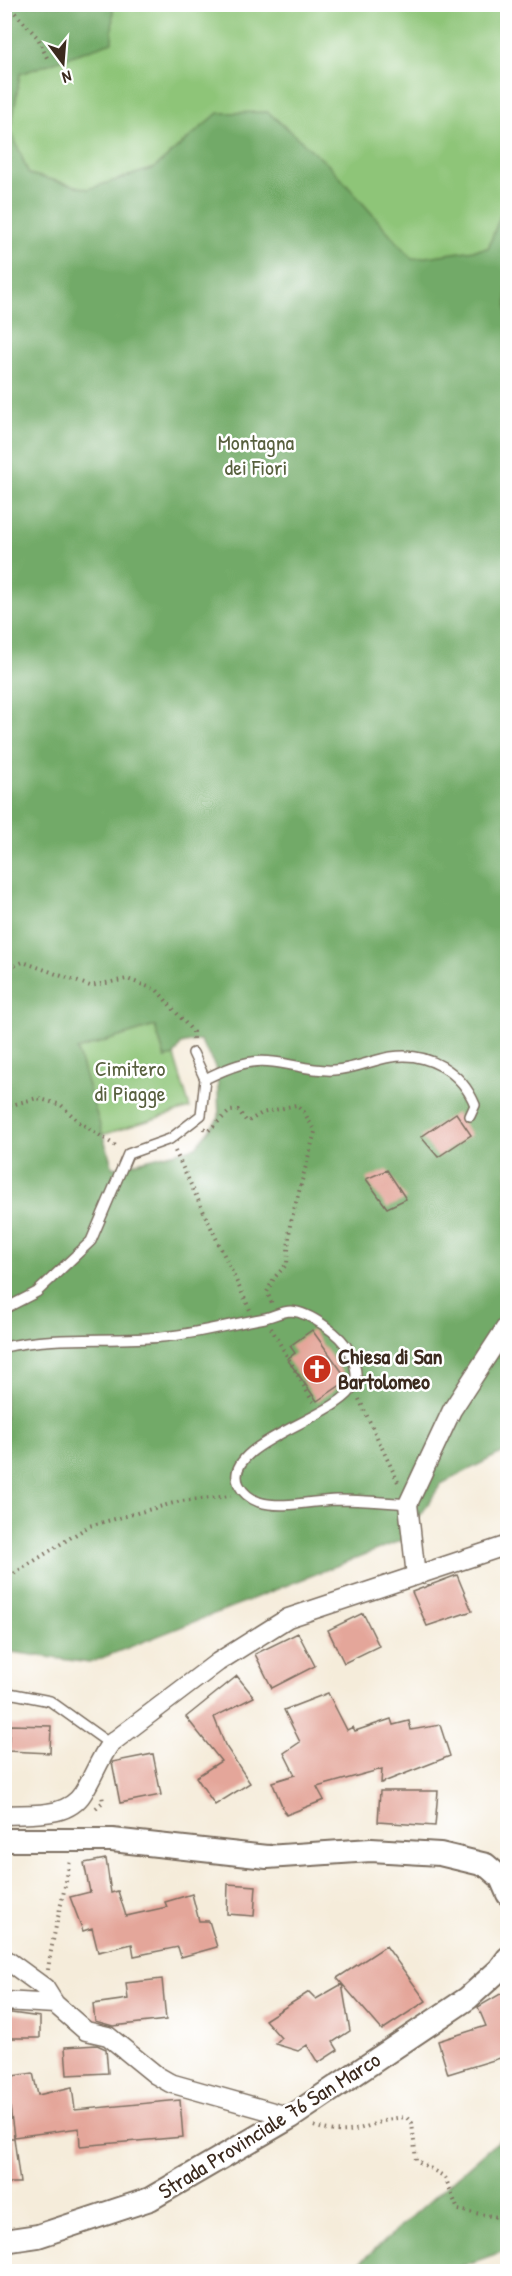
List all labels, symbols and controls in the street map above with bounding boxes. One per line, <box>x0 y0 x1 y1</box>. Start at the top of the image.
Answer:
north arrow <box>33 33 93 93</box>
text: N <box>60 66 74 89</box>
park label: Montagna dei Fiori <box>218 427 295 482</box>
park label: Cimitero di Piagge <box>94 1053 166 1108</box>
place label: Chiesa di San Bartolomeo <box>338 1341 442 1396</box>
church icon: Chiesa di San Bartolomeo <box>301 1353 333 1385</box>
street label: Strada Provinciale 76 San Marco <box>152 2044 386 2206</box>

